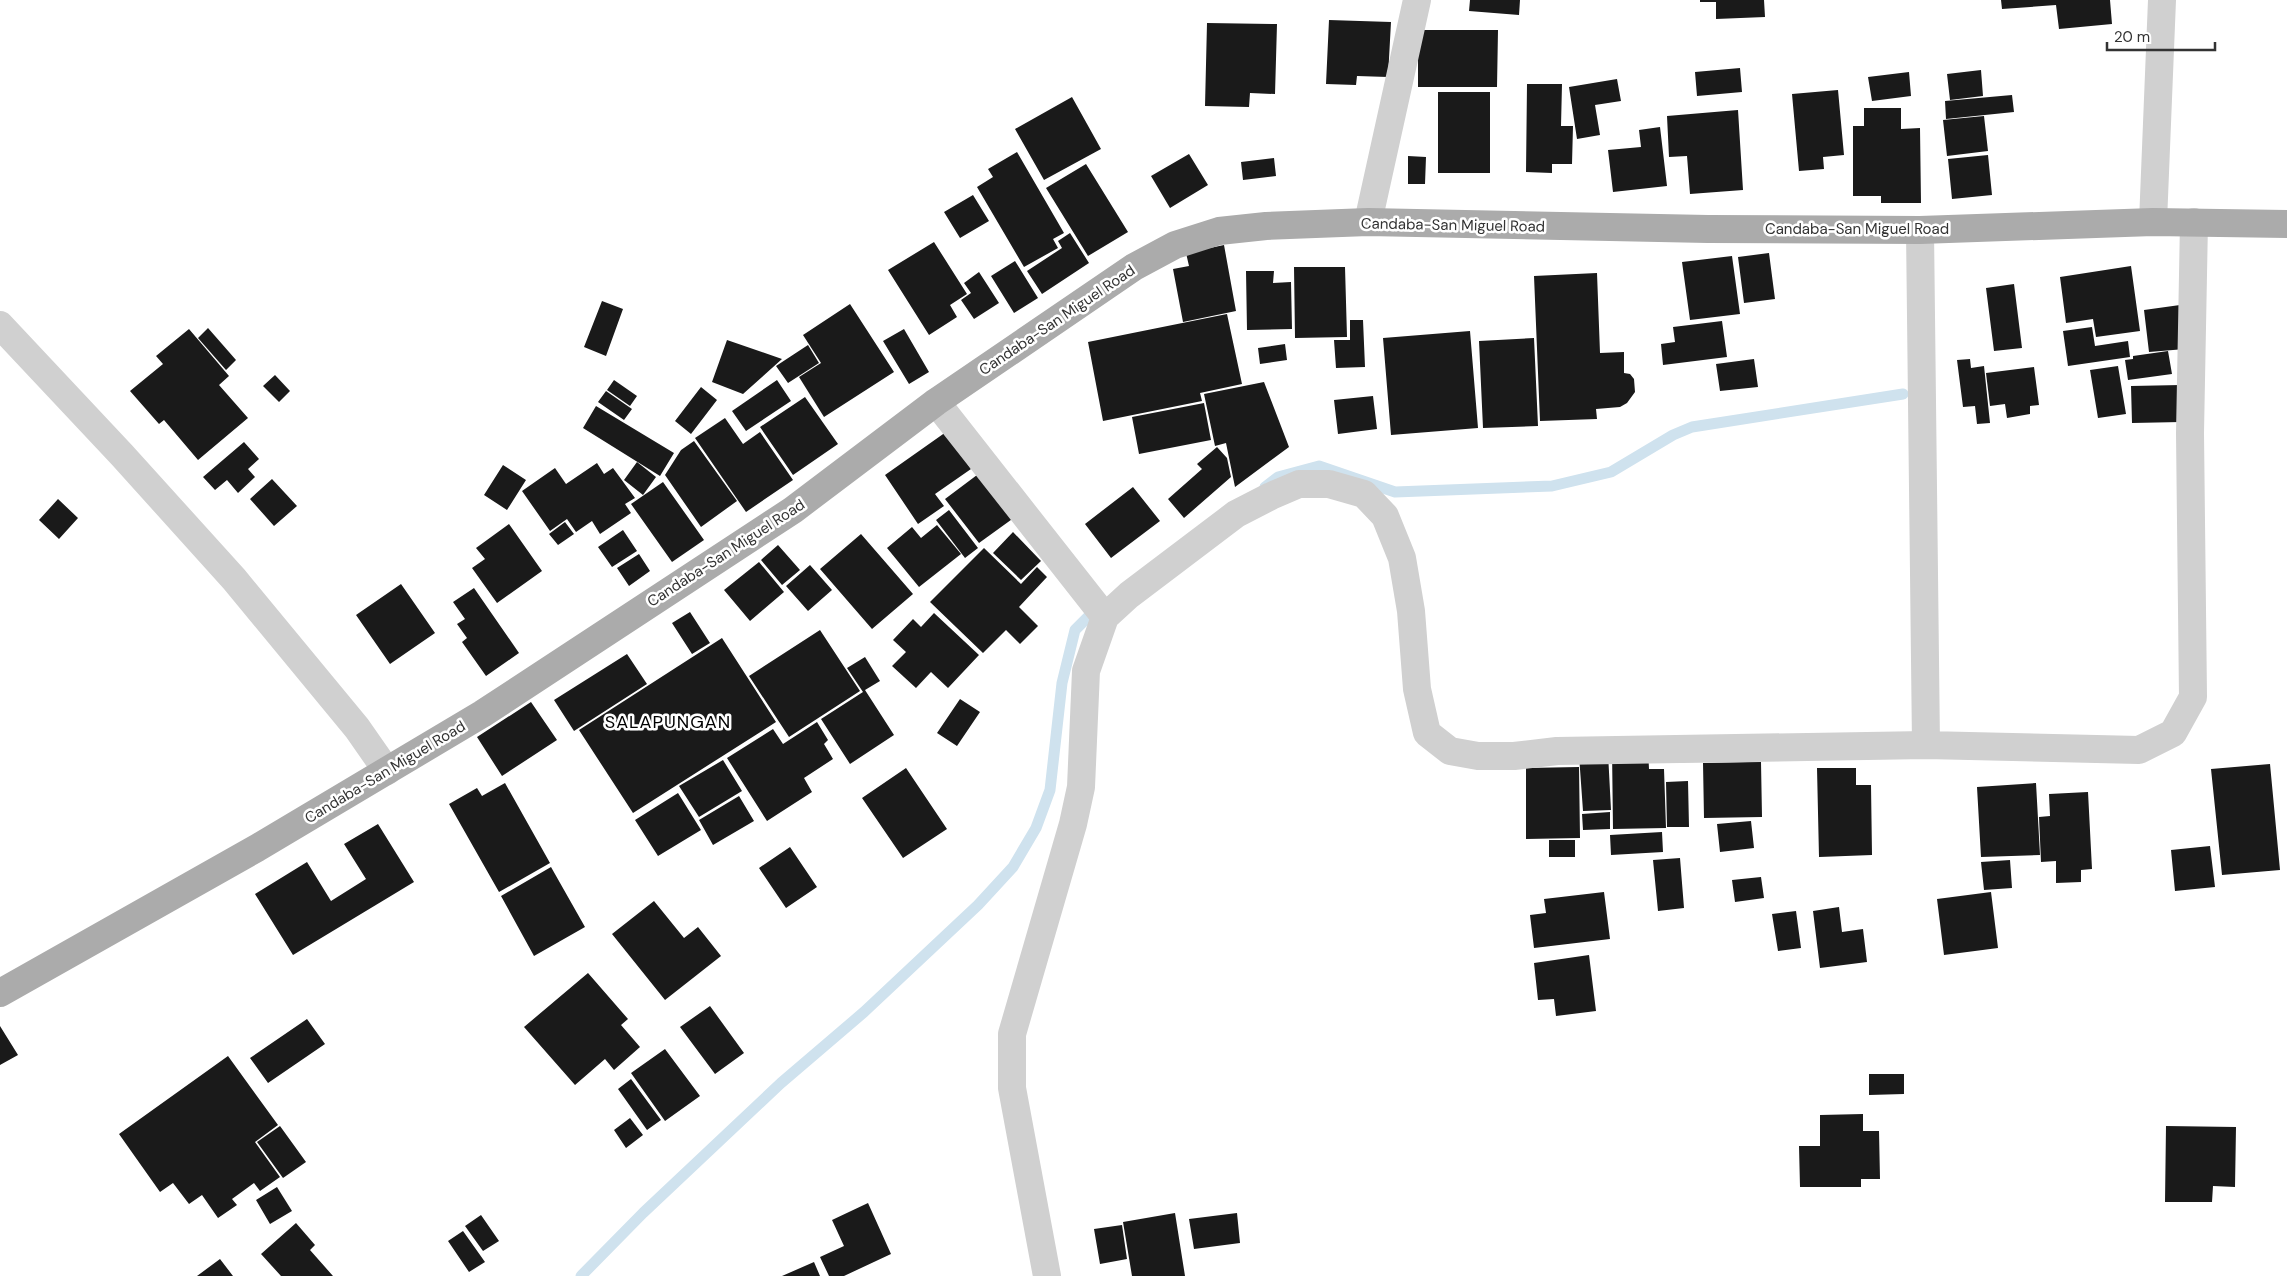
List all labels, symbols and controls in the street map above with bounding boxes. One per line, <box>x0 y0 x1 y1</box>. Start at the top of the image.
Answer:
scale bar <box>2107 20 2214 52</box>
text: 20 m <box>2114 27 2150 47</box>
street label: Candaba-San Miguel Road <box>1361 213 1545 237</box>
street label: Candaba-San Miguel Road <box>1765 219 1949 239</box>
street label: Candaba-San Miguel Road <box>975 260 1139 380</box>
street label: Candaba-San Miguel Road <box>643 494 809 612</box>
district label: SALAPUNGAN <box>605 710 731 734</box>
street label: Candaba-San Miguel Road <box>301 716 469 828</box>

